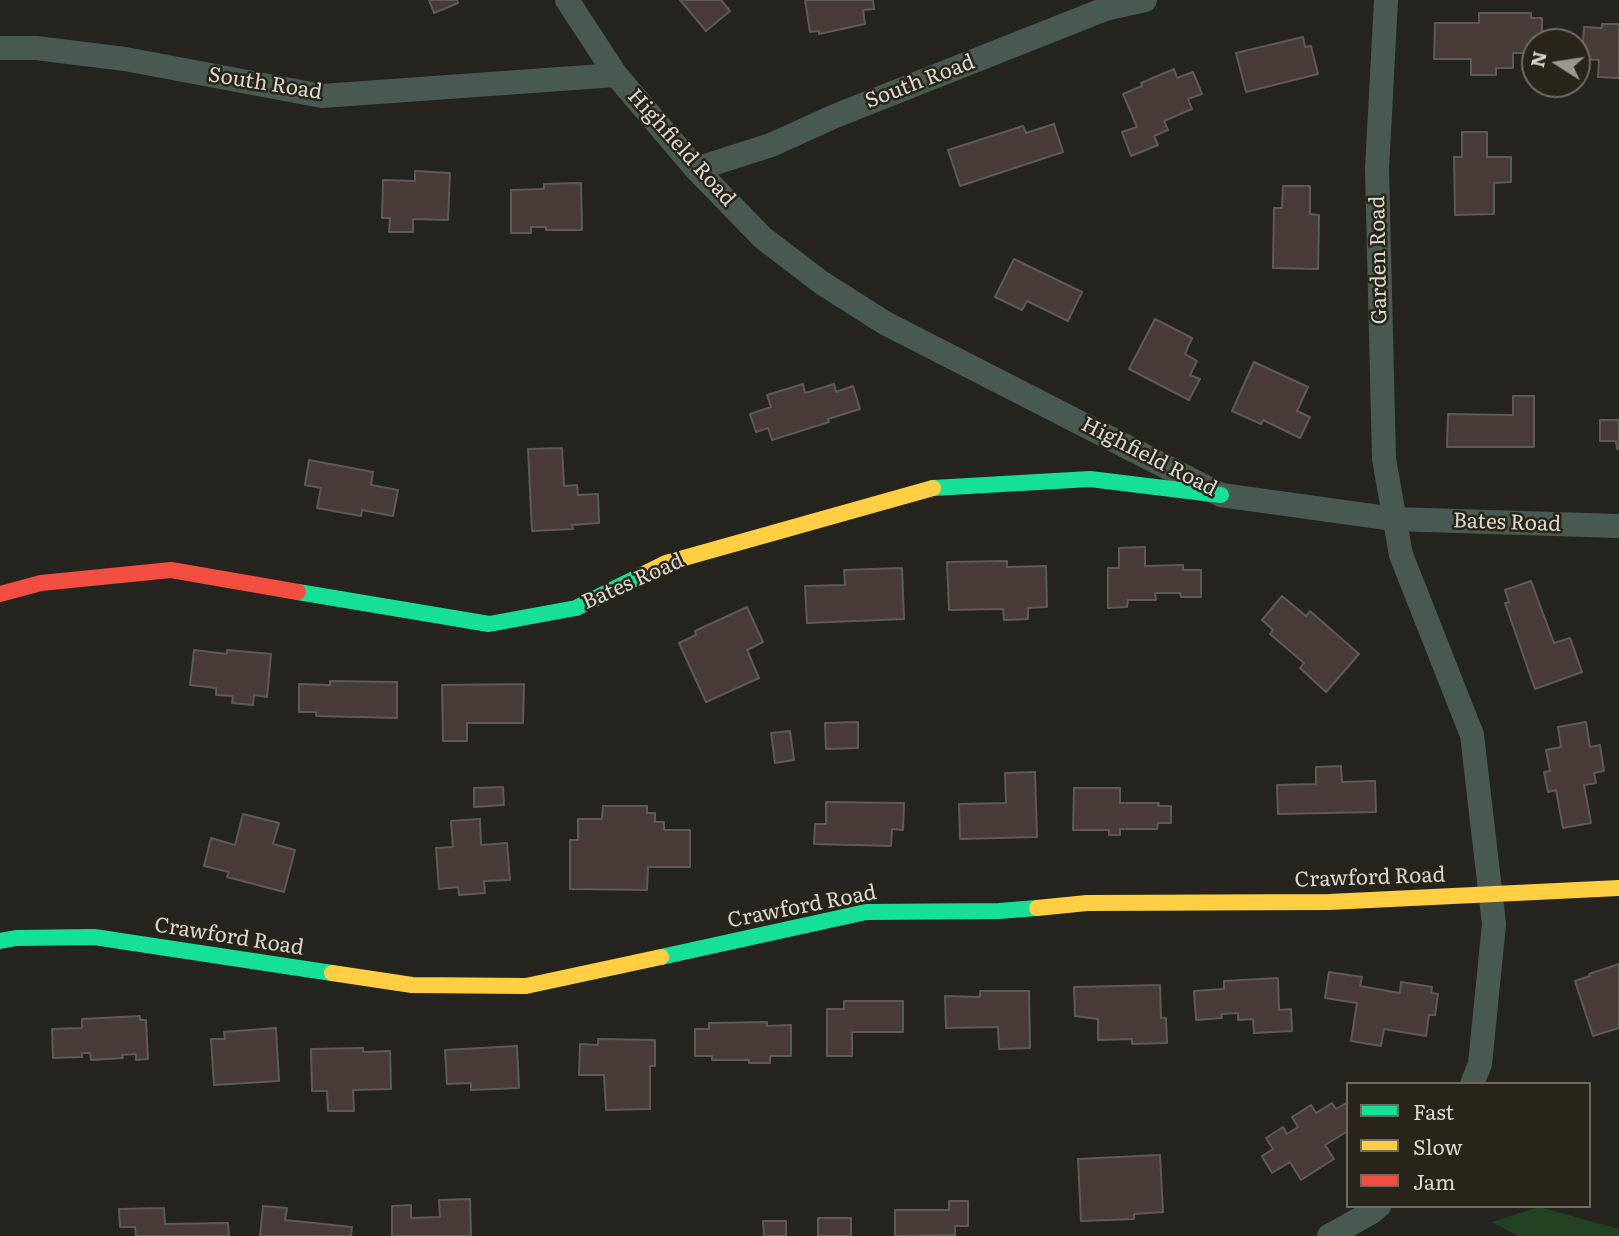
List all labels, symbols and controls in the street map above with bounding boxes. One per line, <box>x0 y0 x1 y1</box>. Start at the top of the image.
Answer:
north arrow <box>1521 28 1591 98</box>
text: N <box>1522 48 1553 70</box>
street label: South Road <box>862 50 978 114</box>
street label: South Road <box>206 63 324 105</box>
street label: Highfield Road <box>622 84 740 212</box>
street label: Garden Road <box>1365 195 1393 325</box>
street label: Highfield Road <box>1077 412 1221 502</box>
street label: Bates Road <box>1453 509 1561 537</box>
street label: Bates Road <box>578 548 688 616</box>
street label: Crawford Road <box>1294 863 1446 893</box>
street label: Crawford Road <box>726 880 878 934</box>
street label: Crawford Road <box>152 913 306 961</box>
legend <box>1346 1082 1591 1208</box>
text: Fast <box>1413 1095 1454 1126</box>
text: Slow <box>1413 1130 1463 1161</box>
text: Jam <box>1413 1165 1455 1196</box>

